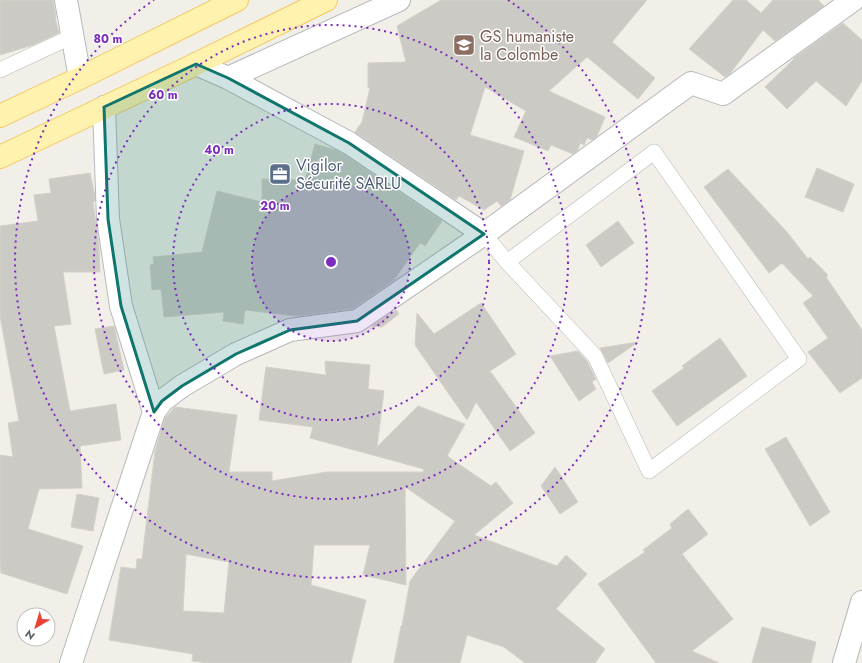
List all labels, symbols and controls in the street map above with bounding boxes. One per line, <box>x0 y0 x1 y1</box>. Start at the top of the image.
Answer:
place label: GS humaniste la Colombe <box>480 25 574 66</box>
text: 80 m <box>94 30 123 48</box>
school or university icon: GS humaniste la Colombe <box>451 32 477 58</box>
text: 60 m <box>148 86 178 104</box>
text: 40 m <box>204 141 234 159</box>
place label: Vigilor Sécurité SARLU <box>296 154 401 195</box>
office icon: Vigilor Sécurité SARLU <box>267 161 293 187</box>
text: 20 m <box>260 197 290 215</box>
centre of rings <box>324 255 338 269</box>
north arrow <box>16 607 56 647</box>
text: N <box>21 626 38 644</box>

